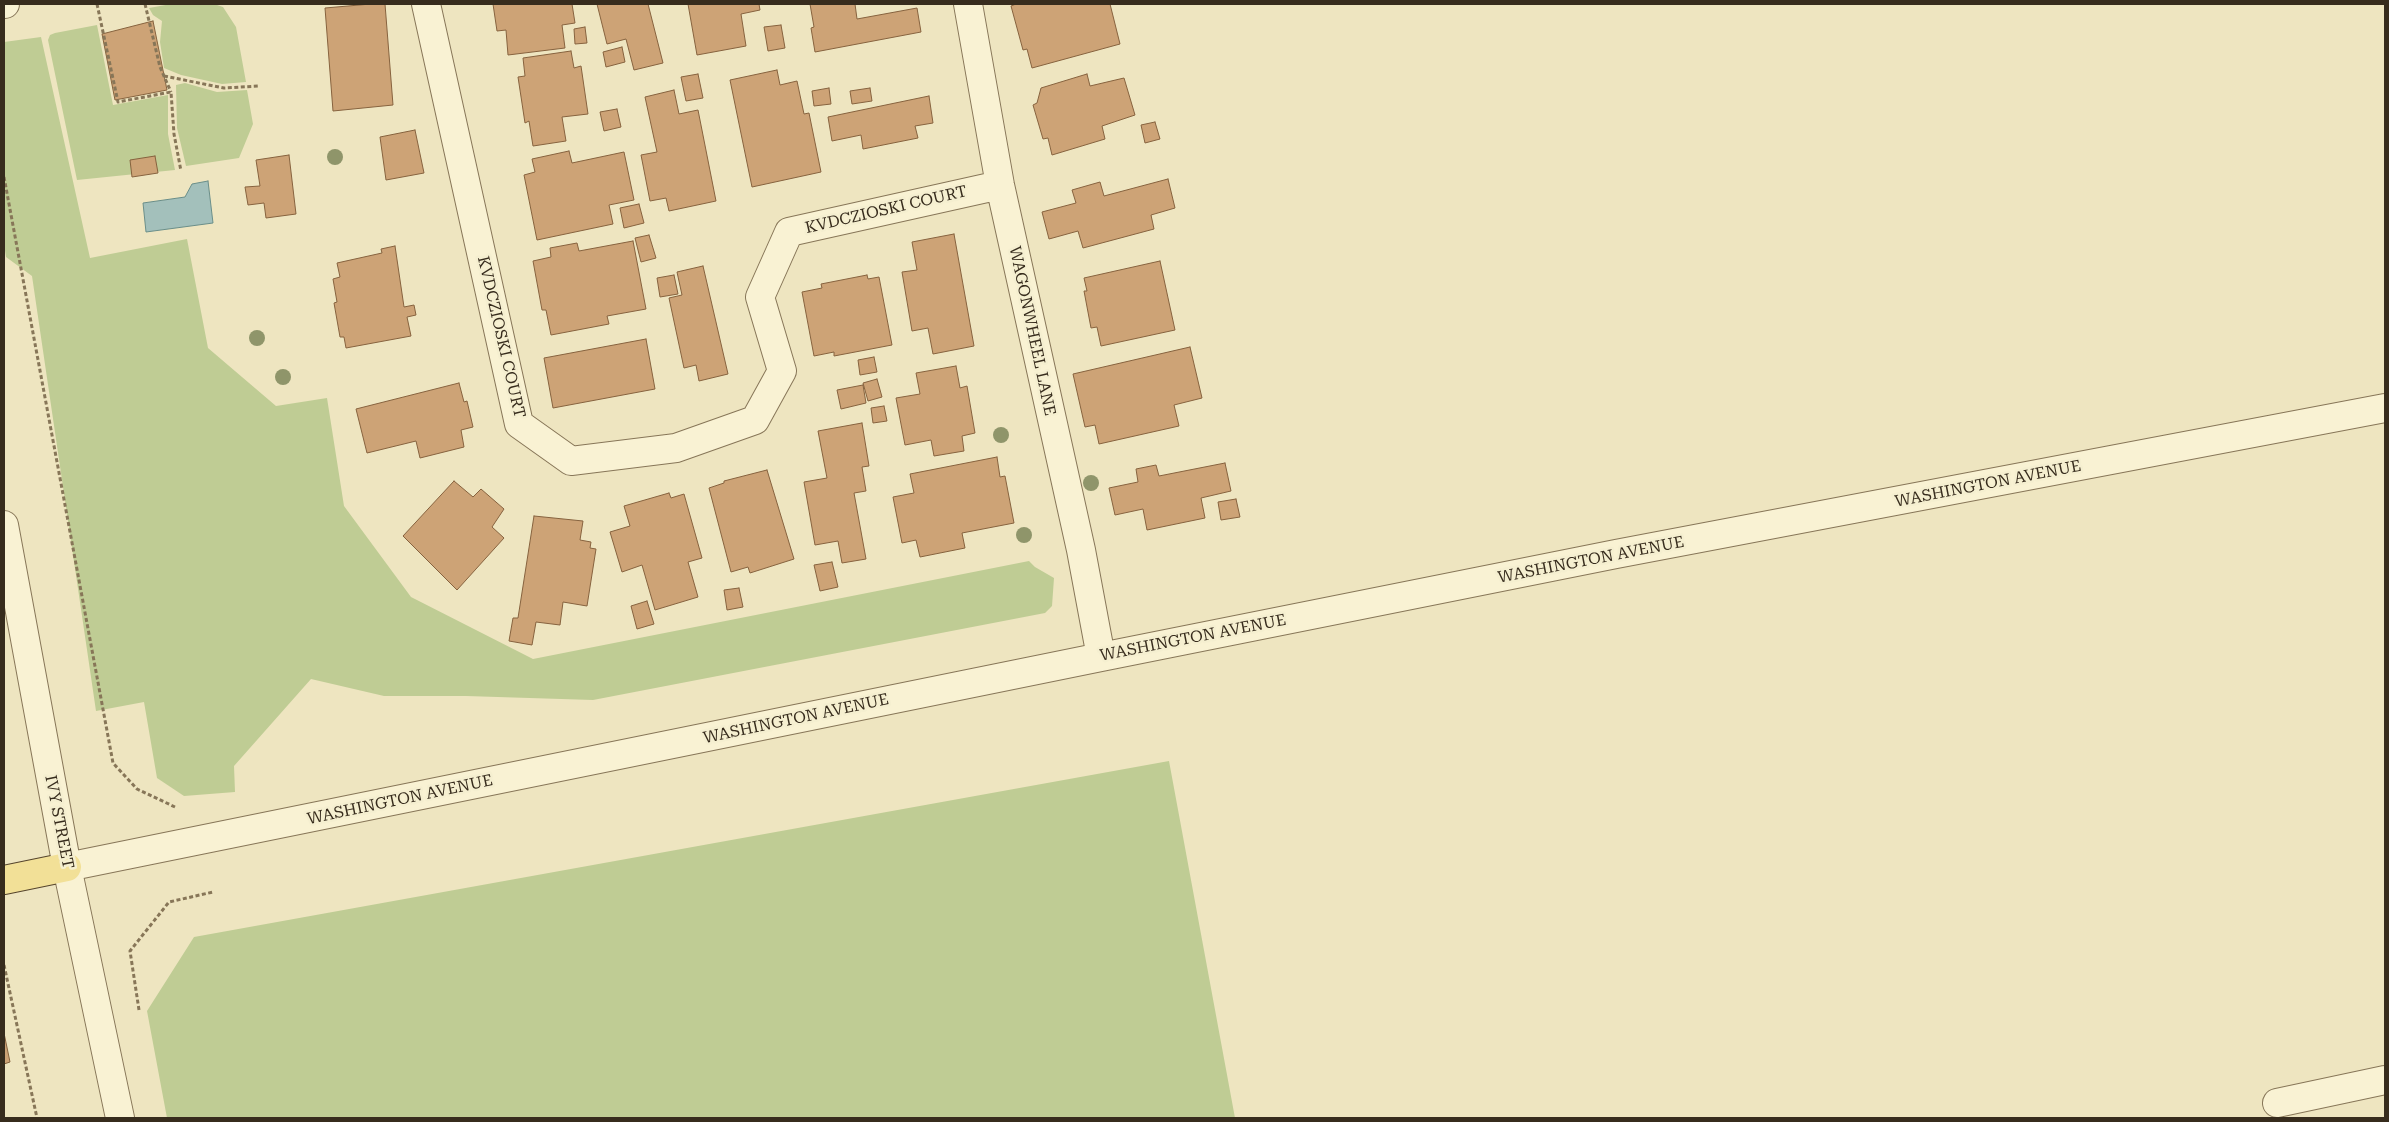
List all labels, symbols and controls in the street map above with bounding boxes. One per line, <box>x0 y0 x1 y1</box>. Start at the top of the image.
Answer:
street label: KVDCZIOSKI COURT <box>803 182 969 238</box>
street label: WAGONWHEEL LANE <box>1005 245 1059 417</box>
street label: KVDCZIOSKI COURT <box>473 254 529 420</box>
street label: WASHINGTON AVENUE <box>1893 457 2083 511</box>
street label: WASHINGTON AVENUE <box>1496 533 1686 587</box>
street label: WASHINGTON AVENUE <box>1098 611 1288 665</box>
street label: WASHINGTON AVENUE <box>701 690 891 748</box>
street label: WASHINGTON AVENUE <box>305 771 495 829</box>
street label: IVY STREET <box>41 773 77 871</box>

